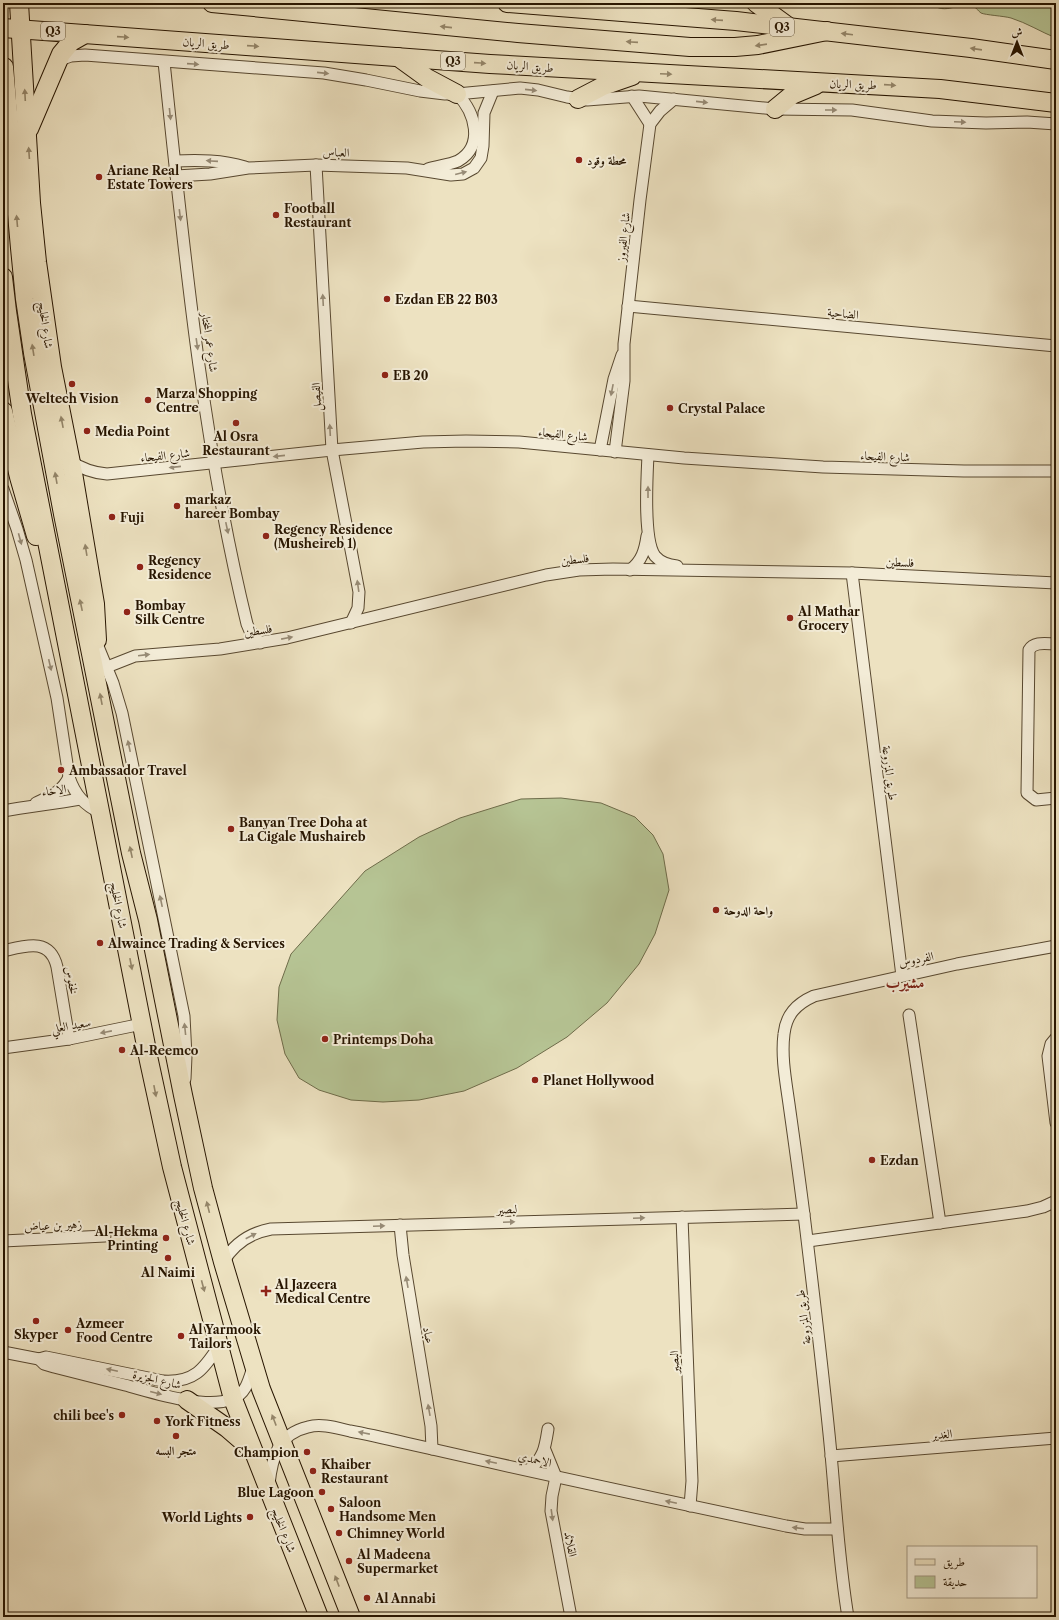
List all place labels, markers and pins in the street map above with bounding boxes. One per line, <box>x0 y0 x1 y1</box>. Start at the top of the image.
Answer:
place label: محطة وقود <box>587 153 627 169</box>
marker: محطة وقود <box>574 155 584 165</box>
place label: Ariane Real Estate Towers <box>106 163 193 192</box>
marker: Ariane Real Estate Towers <box>94 172 104 182</box>
place label: Football Restaurant <box>284 201 351 230</box>
marker: Football Restaurant <box>271 210 281 220</box>
place label: Ezdan EB 22 B03 <box>395 292 498 307</box>
marker: Ezdan EB 22 B03 <box>382 294 392 304</box>
place label: EB 20 <box>393 368 429 383</box>
marker: EB 20 <box>380 370 390 380</box>
marker: Weltech Vision <box>67 379 77 389</box>
place label: Marza Shopping Centre <box>156 386 258 415</box>
place label: Weltech Vision <box>24 391 119 406</box>
marker: Marza Shopping Centre <box>143 395 153 405</box>
place label: Crystal Palace <box>678 401 765 416</box>
marker: Crystal Palace <box>665 403 675 413</box>
marker: Al Osra Restaurant <box>231 418 241 428</box>
place label: Media Point <box>95 424 170 439</box>
marker: Media Point <box>82 426 92 436</box>
place label: Al Osra Restaurant <box>202 429 270 458</box>
place label: markaz hareer Bombay <box>185 492 280 521</box>
marker: markaz hareer Bombay <box>172 501 182 511</box>
place label: Fuji <box>120 510 145 525</box>
marker: Fuji <box>107 512 117 522</box>
place label: Regency Residence (Musheireb 1) <box>274 522 393 551</box>
marker: Regency Residence (Musheireb 1) <box>261 531 271 541</box>
place label: Regency Residence <box>148 553 211 582</box>
marker: Regency Residence <box>135 562 145 572</box>
place label: Bombay Silk Centre <box>135 598 205 627</box>
place label: Al Mathar Grocery <box>797 604 860 633</box>
marker: Bombay Silk Centre <box>122 607 132 617</box>
marker: Al Mathar Grocery <box>785 613 795 623</box>
place label: Ambassador Travel <box>68 763 187 778</box>
marker: Ambassador Travel <box>56 765 66 775</box>
place label: Banyan Tree Doha at La Cigale Mushaireb <box>239 815 368 844</box>
marker: Banyan Tree Doha at La Cigale Mushaireb <box>226 824 236 834</box>
place label: واحة الدوحة <box>724 903 773 918</box>
marker: واحة الدوحة <box>711 905 721 915</box>
place label: Alwaince Trading & Services <box>107 936 285 951</box>
marker: Alwaince Trading & Services <box>95 938 105 948</box>
place label: Printemps Doha <box>333 1032 434 1047</box>
marker: Printemps Doha <box>320 1034 330 1044</box>
place label: Al-Reemco <box>129 1043 199 1058</box>
marker: Al-Reemco <box>117 1045 127 1055</box>
place label: Planet Hollywood <box>543 1073 654 1088</box>
marker: Planet Hollywood <box>530 1075 540 1085</box>
place label: Ezdan <box>880 1153 919 1168</box>
marker: Ezdan <box>867 1155 877 1165</box>
place label: Al-Hekma Printing <box>94 1224 159 1253</box>
marker: Al-Hekma Printing <box>161 1233 171 1243</box>
marker: Al Naimi <box>163 1253 173 1263</box>
place label: Al Naimi <box>140 1265 196 1280</box>
place label: Al Jazeera Medical Centre <box>274 1277 370 1306</box>
marker: Al Jazeera Medical Centre <box>260 1285 272 1297</box>
marker: Skyper <box>31 1316 41 1326</box>
place label: Azmeer Food Centre <box>75 1316 153 1345</box>
place label: Al Yarmook Tailors <box>188 1322 262 1351</box>
marker: Azmeer Food Centre <box>63 1325 73 1335</box>
place label: Skyper <box>14 1327 58 1342</box>
marker: Al Yarmook Tailors <box>176 1331 186 1341</box>
place label: chili bee's <box>53 1408 114 1423</box>
marker: chili bee's <box>117 1410 127 1420</box>
place label: York Fitness <box>164 1414 241 1429</box>
marker: York Fitness <box>152 1416 162 1426</box>
marker: متجر البسه <box>171 1431 181 1441</box>
place label: متجر البسه <box>155 1443 197 1459</box>
place label: Champion <box>234 1445 300 1460</box>
marker: Champion <box>302 1447 312 1457</box>
place label: Khaiber Restaurant <box>321 1457 388 1486</box>
marker: Khaiber Restaurant <box>308 1466 318 1476</box>
place label: Blue Lagoon <box>237 1485 315 1500</box>
marker: Blue Lagoon <box>317 1487 327 1497</box>
place label: Saloon Handsome Men <box>339 1495 437 1524</box>
marker: Saloon Handsome Men <box>326 1504 336 1514</box>
place label: World Lights <box>161 1510 242 1525</box>
marker: World Lights <box>245 1512 255 1522</box>
place label: Chimney World <box>347 1526 445 1541</box>
marker: Chimney World <box>334 1528 344 1538</box>
place label: Al Madeena Supermarket <box>356 1547 438 1576</box>
marker: Al Madeena Supermarket <box>344 1556 354 1566</box>
place label: Al Annabi <box>374 1591 437 1606</box>
marker: Al Annabi <box>362 1593 372 1603</box>

